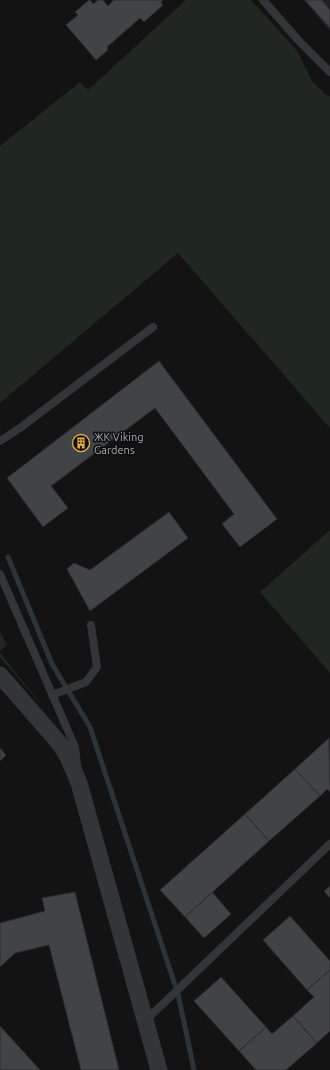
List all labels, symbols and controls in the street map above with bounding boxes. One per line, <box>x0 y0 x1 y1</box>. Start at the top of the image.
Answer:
place label: ЖК Viking Gardens <box>94 431 144 456</box>
building icon: ЖК Viking Gardens <box>71 433 91 453</box>

